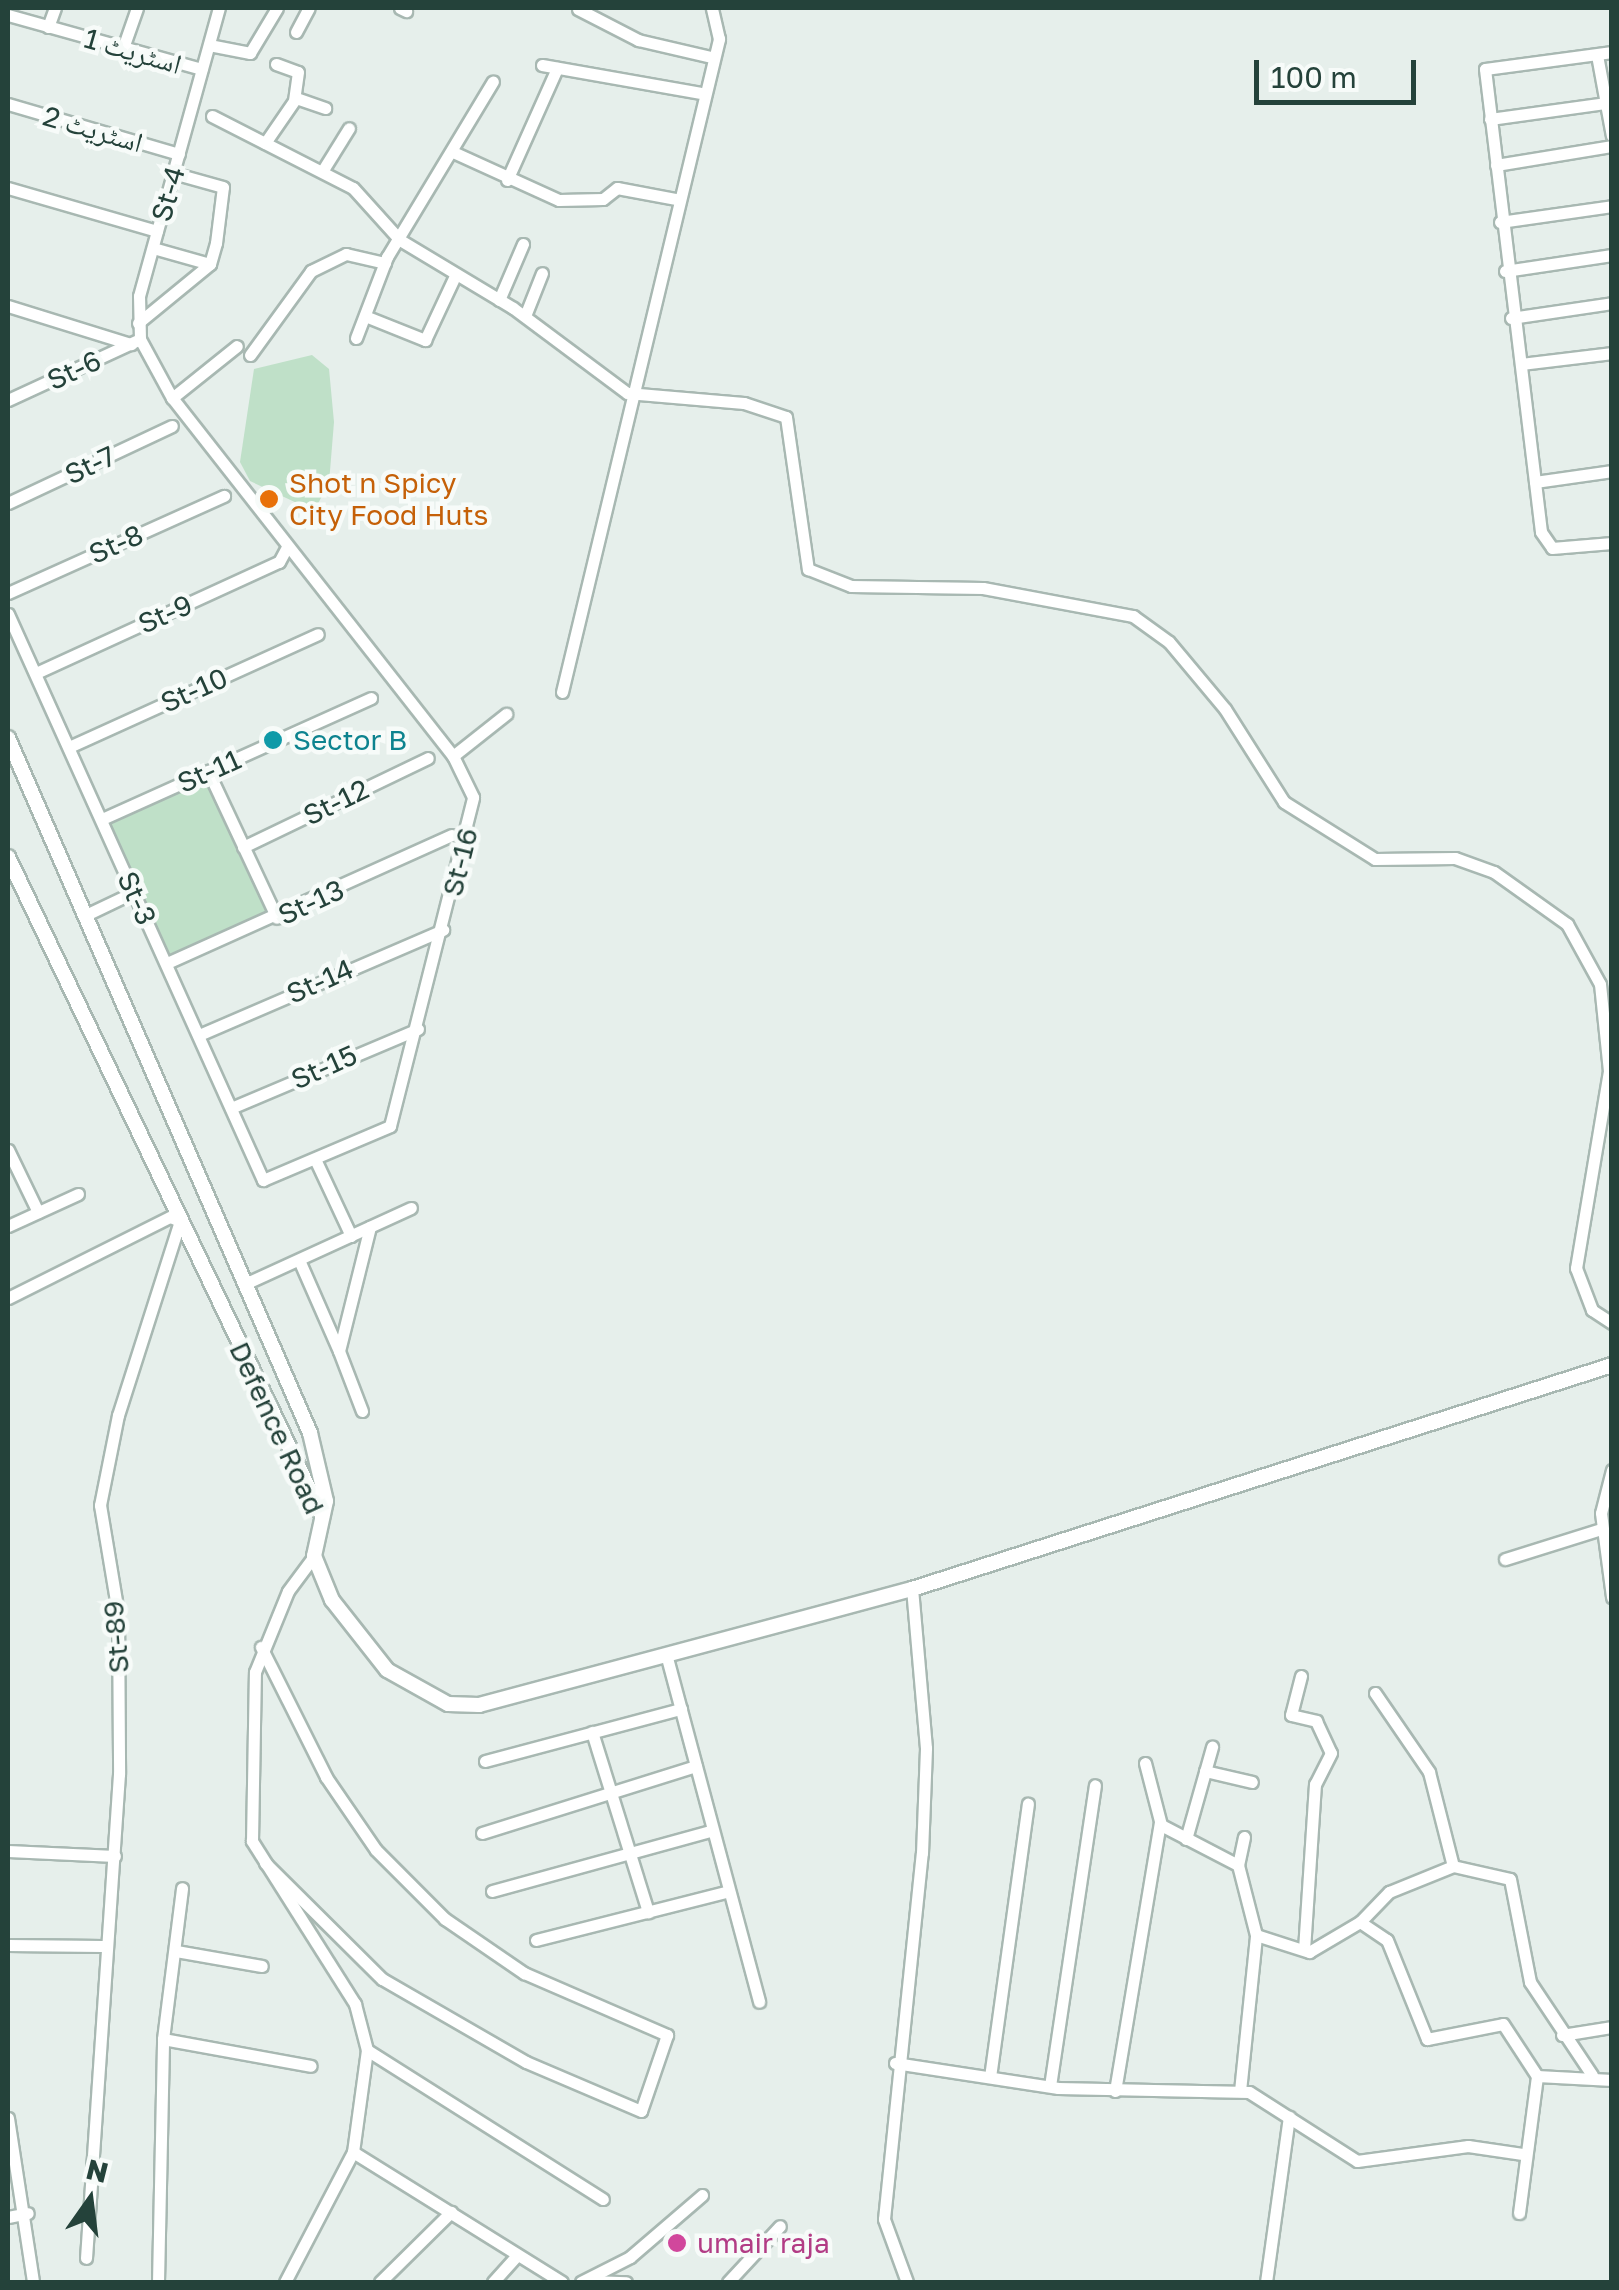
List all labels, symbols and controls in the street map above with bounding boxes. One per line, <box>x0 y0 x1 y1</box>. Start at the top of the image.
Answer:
street label: اسٹریٹ 1 <box>81 21 185 81</box>
scale bar <box>1259 40 1422 102</box>
text: 100 m <box>1271 59 1357 95</box>
street label: اسٹریٹ 2 <box>39 99 147 159</box>
street label: St-4 <box>144 163 192 225</box>
street label: St-6 <box>42 343 106 397</box>
street label: St-7 <box>59 439 121 491</box>
place label: Shot n Spicy City Food Huts <box>289 466 488 532</box>
marker: Shot n Spicy City Food Huts <box>258 488 280 510</box>
street label: St-8 <box>84 517 148 571</box>
street label: St-9 <box>133 587 197 641</box>
street label: St-10 <box>155 661 233 719</box>
place label: Sector B <box>293 723 407 757</box>
marker: Sector B <box>262 729 284 751</box>
street label: St-11 <box>172 742 246 800</box>
street label: St-12 <box>298 772 374 832</box>
street label: St-16 <box>435 824 485 900</box>
street label: St-3 <box>110 866 164 930</box>
street label: St-13 <box>273 872 349 932</box>
street label: St-14 <box>282 952 358 1010</box>
street label: St-15 <box>286 1038 362 1096</box>
street label: Defence Road <box>222 1337 332 1519</box>
street label: St-89 <box>96 1599 136 1675</box>
north arrow <box>40 2150 140 2250</box>
text: N <box>83 2152 112 2189</box>
place label: umair raja <box>697 2226 830 2260</box>
marker: umair raja <box>666 2232 688 2254</box>

